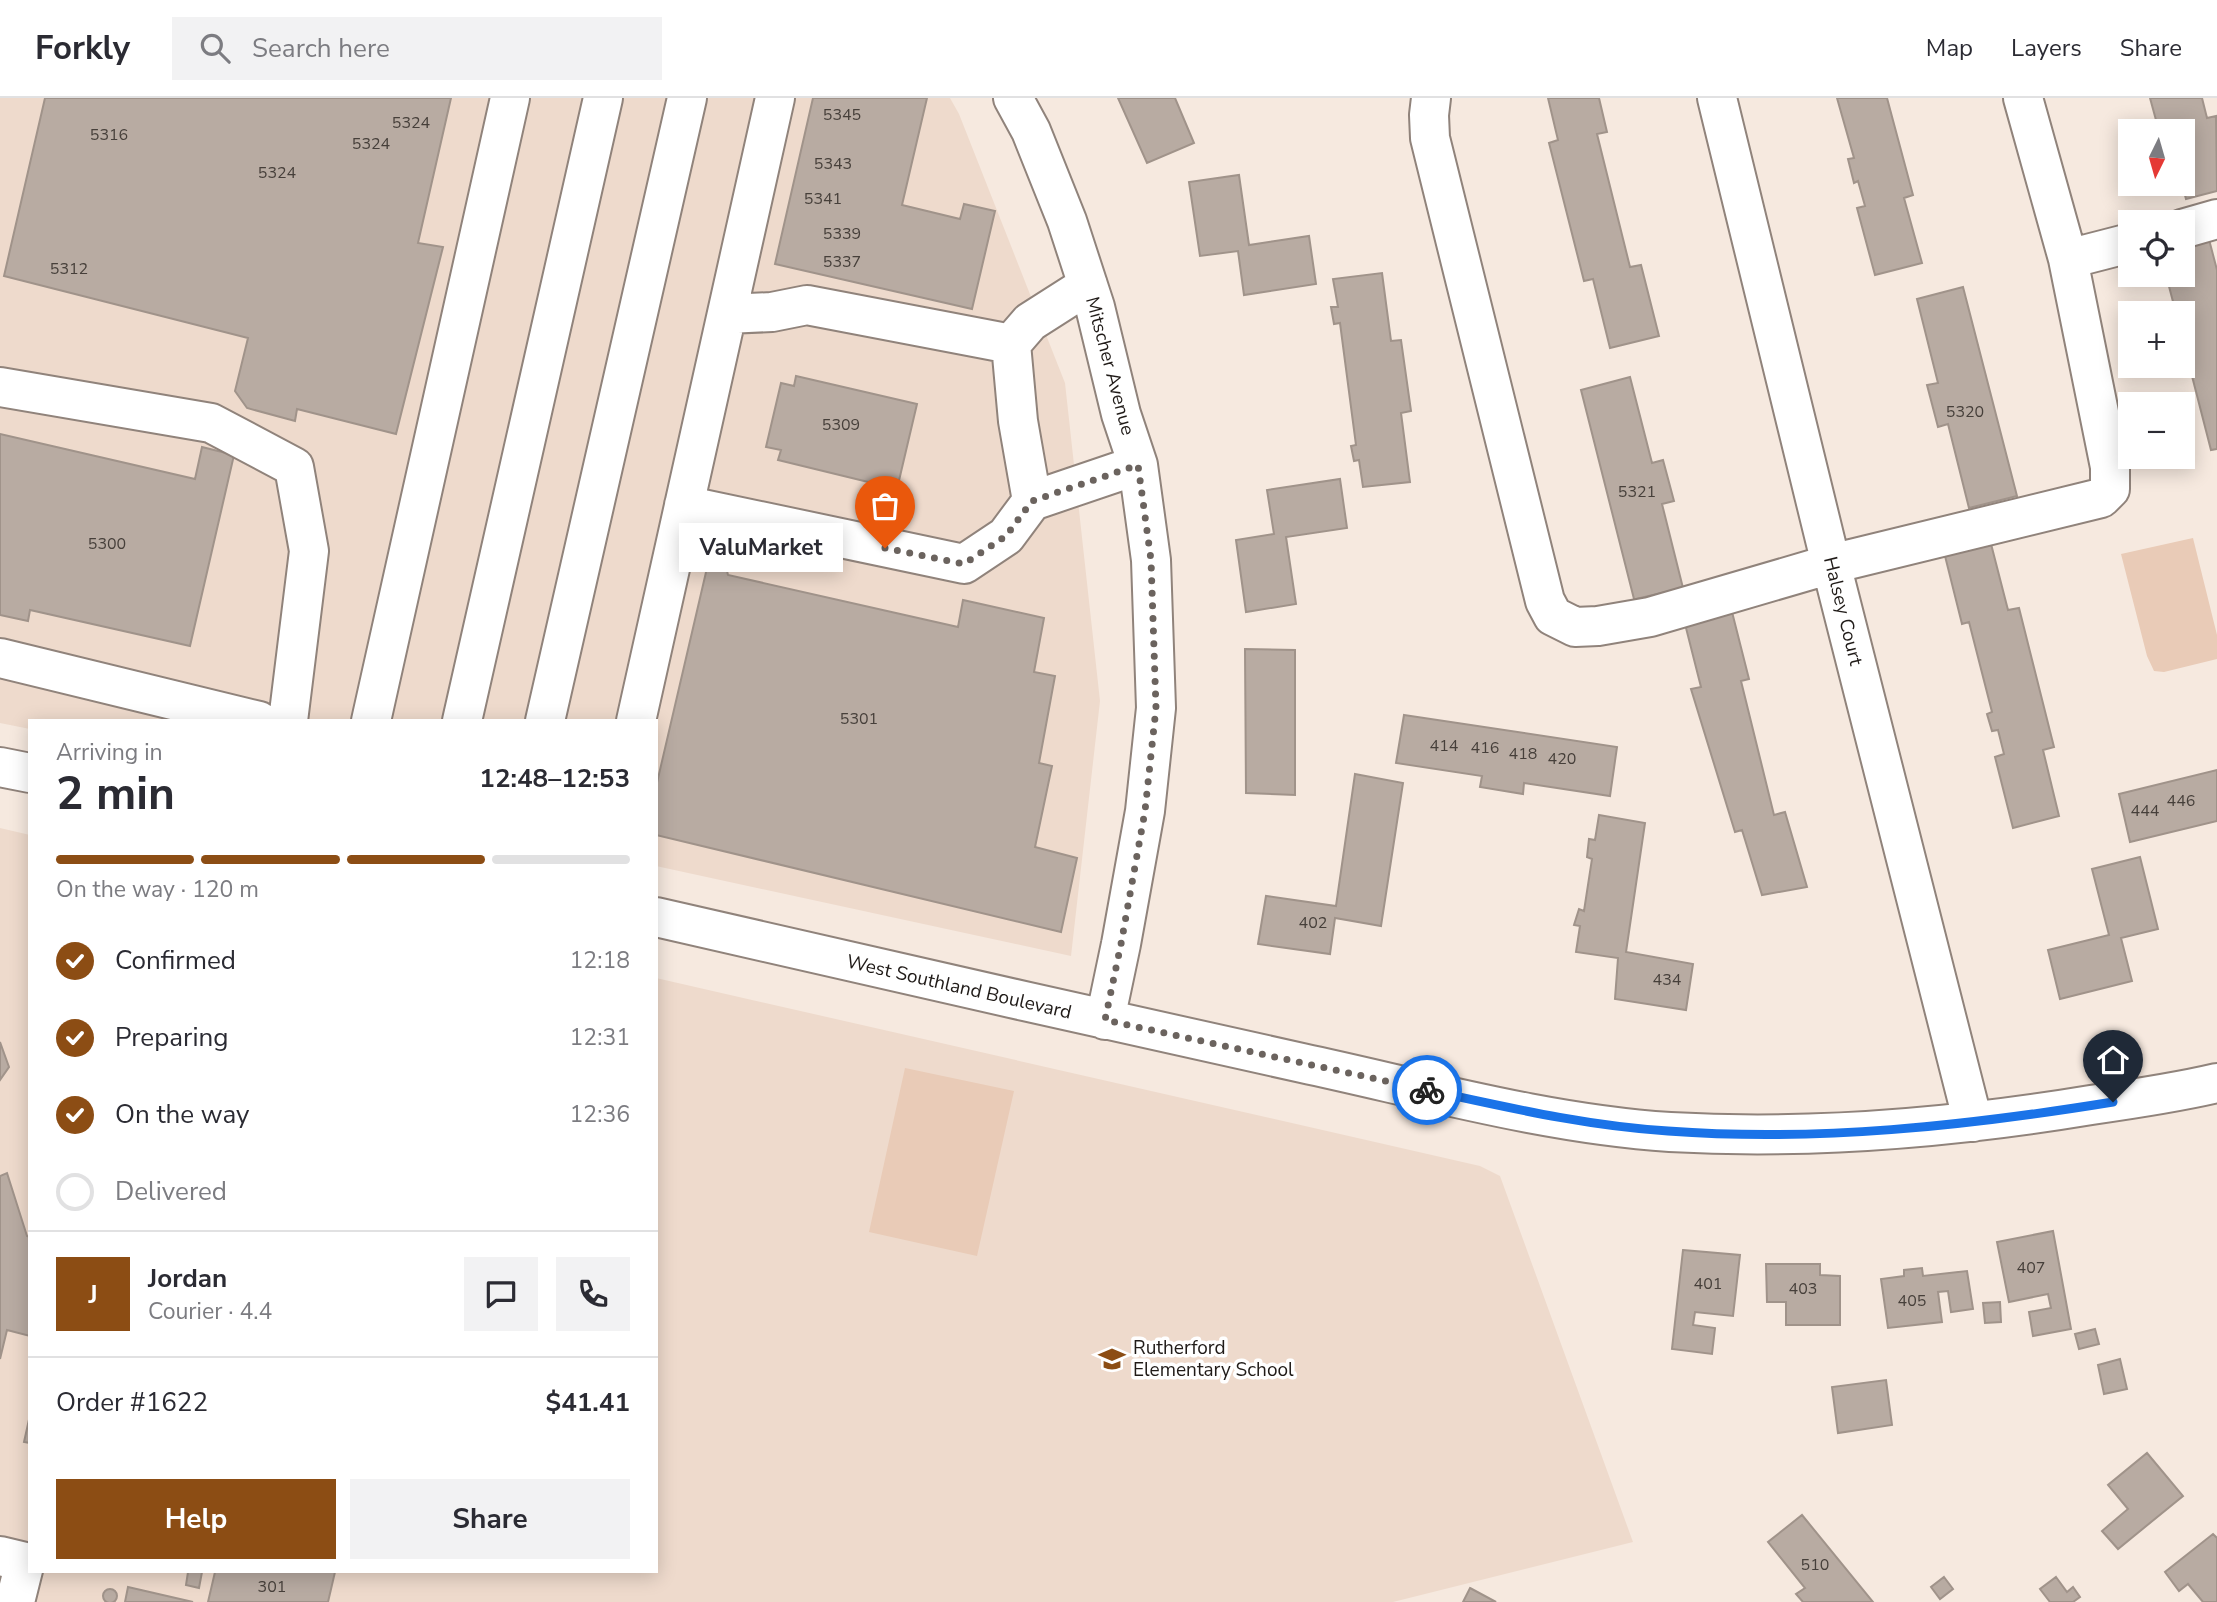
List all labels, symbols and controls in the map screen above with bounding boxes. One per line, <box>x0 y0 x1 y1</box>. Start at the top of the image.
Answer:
search box <box>172 17 662 80</box>
text: Forkly <box>35 26 130 71</box>
icon: search <box>196 29 234 67</box>
text: Search here <box>252 31 390 66</box>
text: Map <box>1926 32 1973 64</box>
text: Layers <box>2011 32 2082 64</box>
text: Share <box>2120 32 2182 64</box>
house number: 5345 <box>823 104 861 126</box>
house number: 5324 <box>392 112 431 134</box>
north arrow <box>2118 119 2194 196</box>
map controls <box>2118 119 2195 469</box>
house number: 5316 <box>90 124 128 146</box>
house number: 5324 <box>352 133 391 155</box>
house number: 5343 <box>814 153 852 175</box>
house number: 5324 <box>258 162 297 184</box>
house number: 5341 <box>804 188 842 210</box>
button: locate <box>2118 210 2195 287</box>
house number: 5339 <box>823 223 861 245</box>
house number: 5337 <box>823 251 861 273</box>
house number: 5312 <box>50 258 88 280</box>
street label: Mitscher Avenue <box>1079 294 1141 438</box>
button: + <box>2118 301 2195 378</box>
button: − <box>2118 392 2195 469</box>
house number: 5320 <box>1946 401 1984 423</box>
house number: 5309 <box>822 414 860 436</box>
pin <box>855 476 915 548</box>
house number: 5321 <box>1618 481 1656 503</box>
icon: bag <box>866 487 904 525</box>
callout: ValuMarket <box>678 524 843 573</box>
text: ValuMarket <box>699 532 823 563</box>
house number: 5300 <box>88 533 126 555</box>
street label: Halsey Court <box>1817 554 1869 668</box>
house number: 5301 <box>840 708 878 730</box>
house number: 414 <box>1430 735 1459 757</box>
text: Arriving in <box>56 737 163 768</box>
house number: 416 <box>1471 737 1499 759</box>
house number: 418 <box>1509 743 1537 765</box>
house number: 420 <box>1548 748 1576 770</box>
text: 12:48–12:53 <box>479 761 630 796</box>
text: 2 min <box>56 762 175 825</box>
house number: 446 <box>2167 790 2195 812</box>
house number: 444 <box>2131 800 2160 822</box>
text: On the way · 120 m <box>56 874 259 905</box>
house number: 402 <box>1299 912 1327 934</box>
icon: check <box>56 942 94 980</box>
text: Confirmed <box>115 943 236 978</box>
text: 12:18 <box>570 945 630 976</box>
street label: West Southland Boulevard <box>844 948 1074 1026</box>
house number: 434 <box>1653 969 1682 991</box>
icon: check <box>56 1019 94 1057</box>
text: Preparing <box>115 1020 228 1055</box>
text: 12:31 <box>570 1022 630 1053</box>
pin <box>2083 1030 2143 1102</box>
icon: home <box>2094 1041 2132 1079</box>
courier <box>1392 1055 1462 1125</box>
icon: bike <box>1408 1071 1446 1109</box>
icon: check <box>56 1096 94 1134</box>
text: On the way <box>115 1097 249 1132</box>
text: 12:36 <box>570 1099 630 1130</box>
text: Delivered <box>115 1174 227 1209</box>
button: chat <box>464 1257 538 1331</box>
button: phone <box>556 1257 630 1331</box>
house number: 407 <box>2017 1257 2045 1279</box>
text: Jordan <box>148 1261 227 1296</box>
house number: 401 <box>1694 1273 1722 1295</box>
text: J <box>88 1277 98 1312</box>
house number: 403 <box>1789 1278 1817 1300</box>
house number: 405 <box>1898 1290 1926 1312</box>
text: Courier · 4.4 <box>148 1296 272 1327</box>
place label: Rutherford Elementary School <box>1133 1335 1294 1383</box>
school or university icon: Rutherford Elementary School <box>1097 1344 1127 1374</box>
text: Order #1622 <box>56 1385 208 1420</box>
text: $41.41 <box>546 1385 630 1420</box>
button: Help <box>56 1479 336 1559</box>
button: Share <box>350 1479 630 1559</box>
house number: 510 <box>1801 1554 1829 1576</box>
house number: 301 <box>258 1576 286 1598</box>

